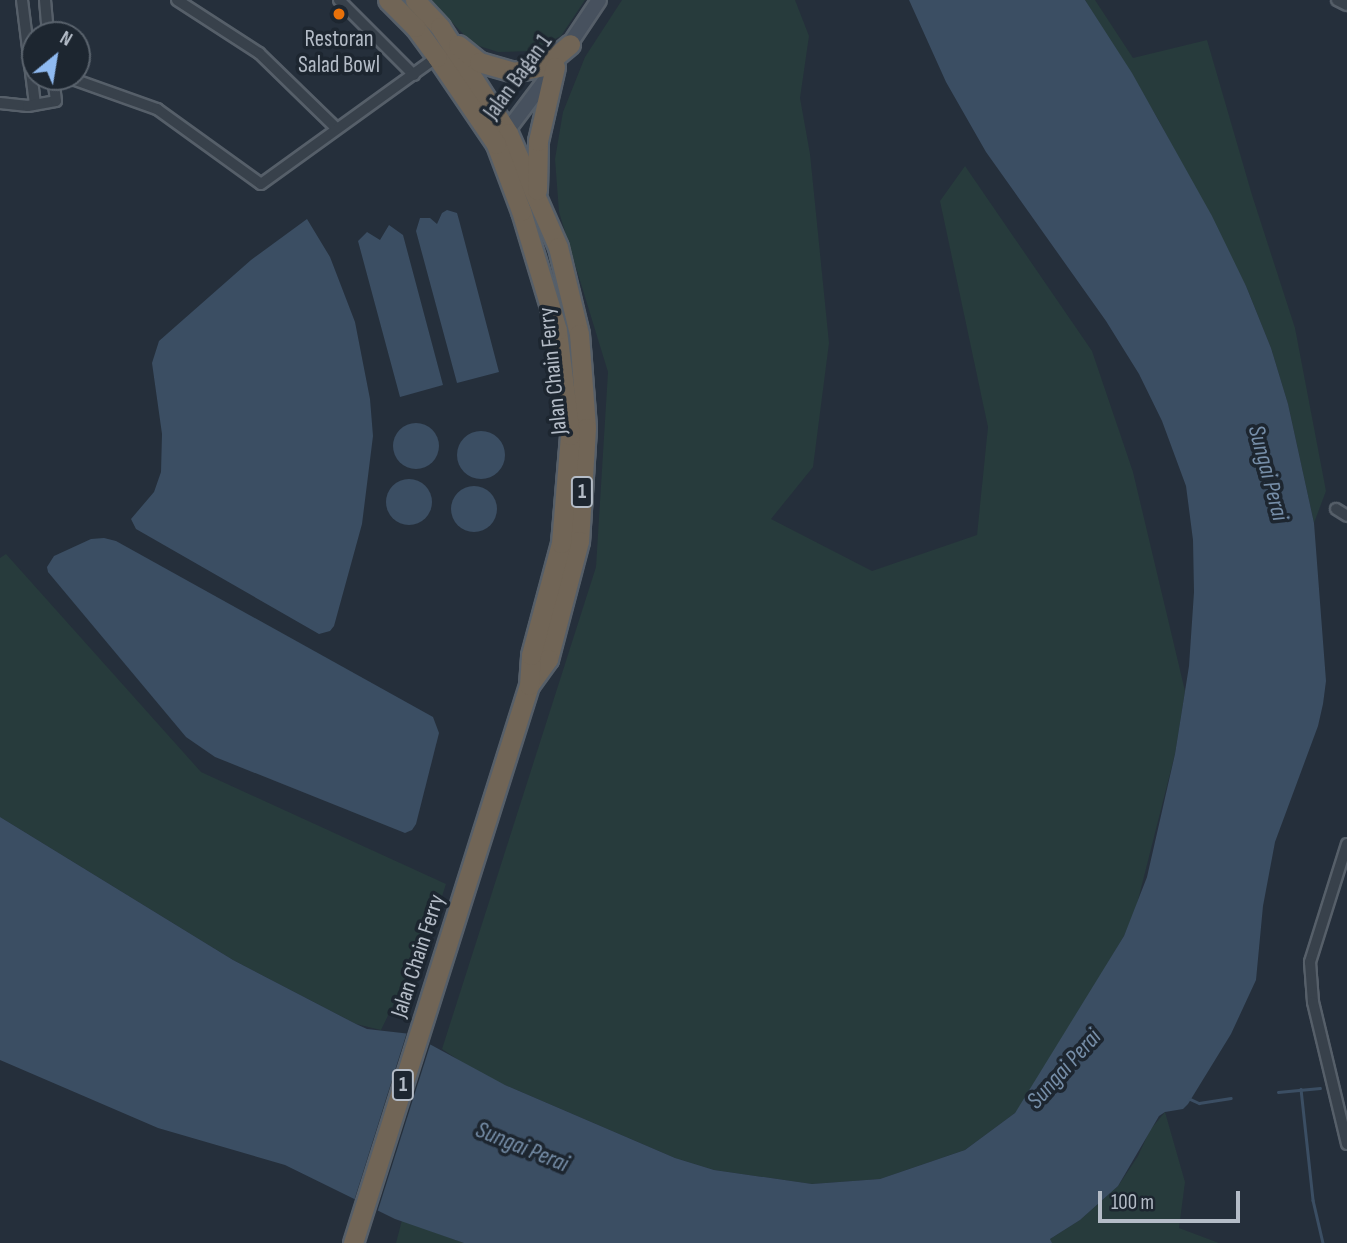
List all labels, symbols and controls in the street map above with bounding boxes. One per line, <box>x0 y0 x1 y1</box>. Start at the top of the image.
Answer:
marker: Restoran Salad Bowl <box>331 6 347 22</box>
north arrow <box>21 21 91 91</box>
place label: Restoran Salad Bowl <box>298 25 380 79</box>
text: N <box>56 27 76 52</box>
street label: Jalan Bagan 1 <box>478 29 558 125</box>
street label: Jalan Chain Ferry <box>533 306 573 436</box>
water label: Sungai Perai <box>1241 422 1295 524</box>
road number: 1 <box>570 475 594 510</box>
street label: Jalan Chain Ferry <box>385 891 451 1021</box>
water label: Sungai Perai <box>1021 1023 1107 1115</box>
road number: 1 <box>391 1068 415 1102</box>
water label: Sungai Perai <box>472 1115 572 1179</box>
scale bar <box>1102 1176 1244 1220</box>
text: 100 m <box>1111 1190 1154 1215</box>

